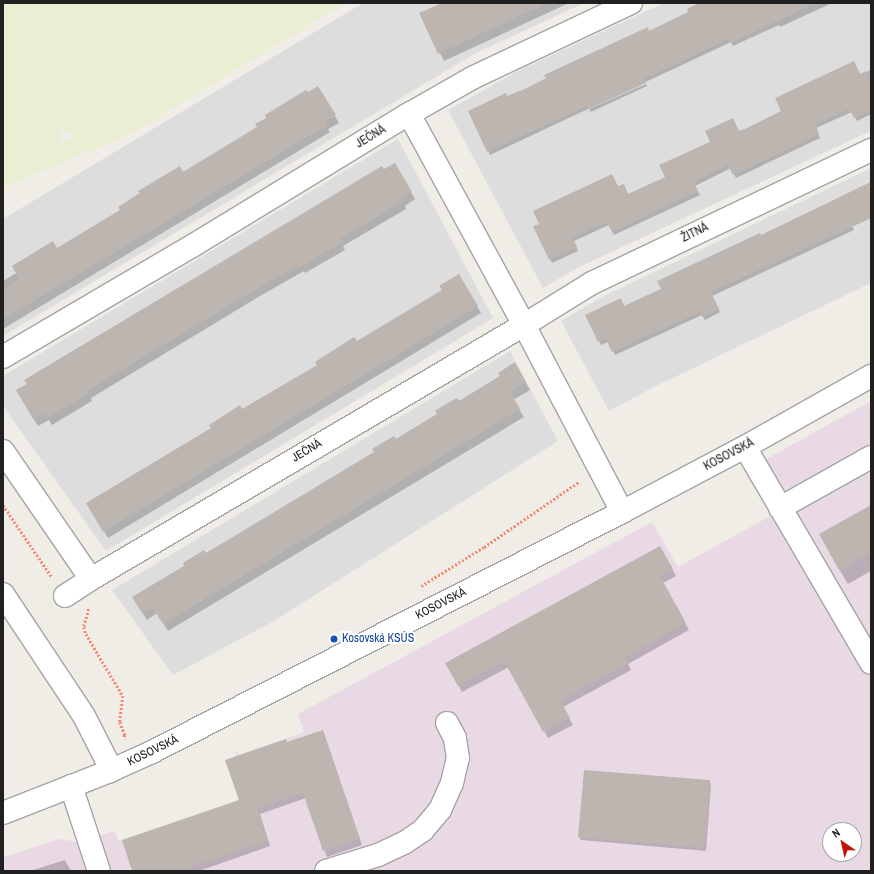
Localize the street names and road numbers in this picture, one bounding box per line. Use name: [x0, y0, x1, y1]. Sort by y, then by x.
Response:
street label: JEČNÁ: [353, 123, 389, 151]
street label: ŽITNÁ: [679, 220, 711, 246]
street label: KOSOVSKÁ: [701, 436, 757, 474]
street label: JEČNÁ: [289, 437, 325, 465]
street label: KOSOVSKÁ: [413, 585, 469, 623]
street label: KOSOVSKÁ: [125, 733, 181, 769]

